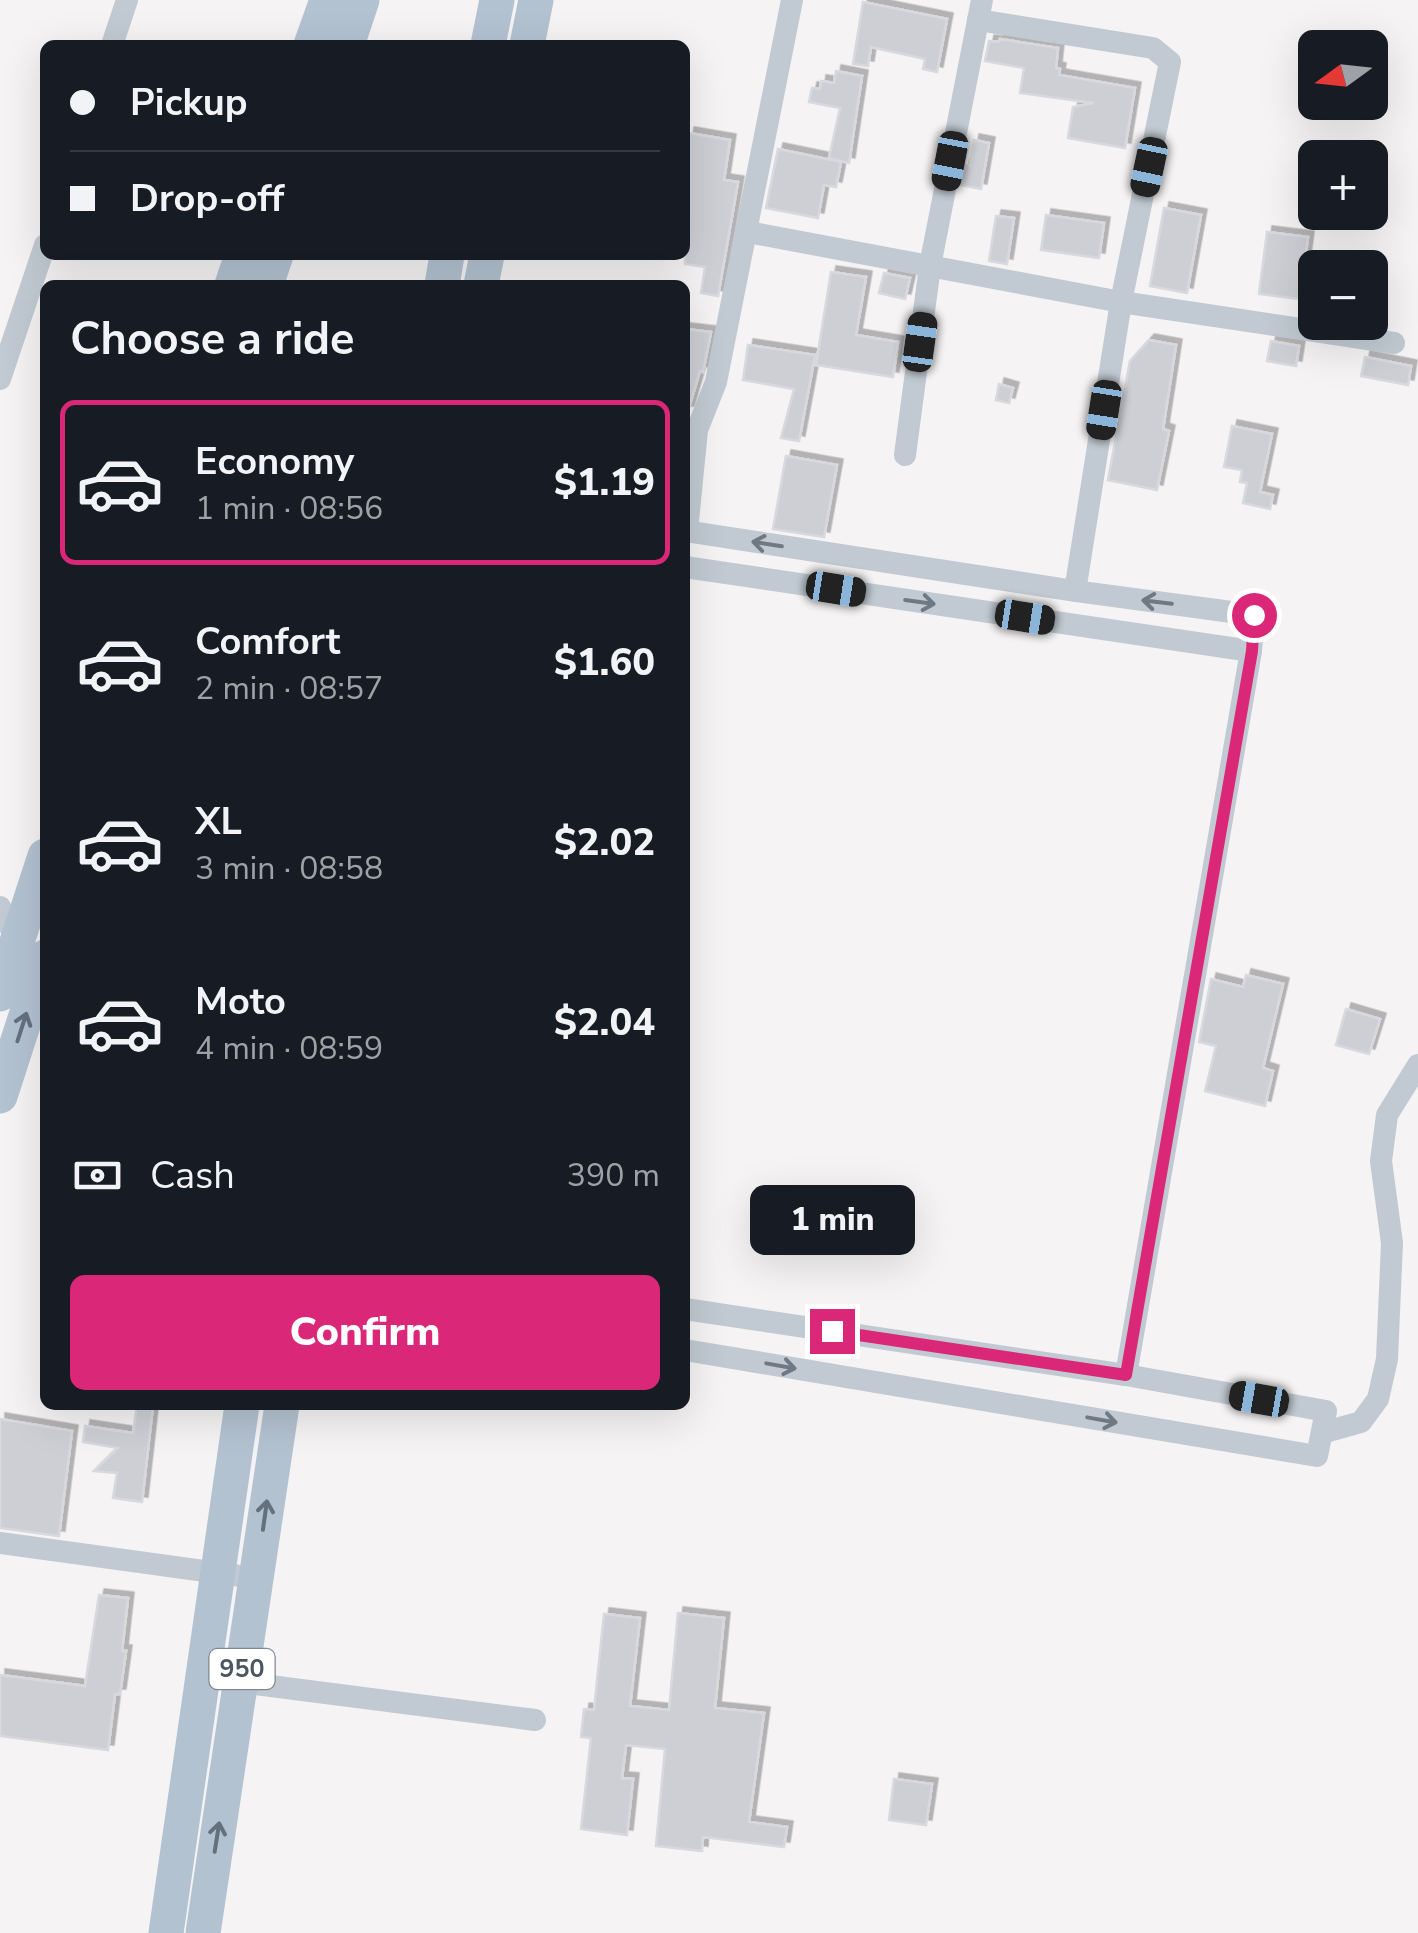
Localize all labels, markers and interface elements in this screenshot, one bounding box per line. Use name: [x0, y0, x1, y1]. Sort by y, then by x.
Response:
north arrow: [1298, 30, 1388, 120]
map controls: [1298, 30, 1388, 340]
text: Pickup: [130, 77, 248, 128]
car: [930, 129, 970, 193]
car: [1128, 135, 1170, 199]
button: +: [1298, 140, 1388, 230]
text: Drop-off: [130, 173, 284, 224]
button: −: [1298, 250, 1388, 340]
text: Choose a ride: [70, 309, 355, 370]
car: [901, 310, 939, 374]
car: [1084, 378, 1124, 442]
text: Economy: [195, 436, 354, 487]
icon: car: [75, 438, 165, 528]
text: $1.19: [554, 457, 655, 508]
text: 1 min · 08:56: [195, 487, 383, 530]
one-way arrow: [751, 534, 784, 553]
car: [804, 569, 868, 609]
one-way arrow: [903, 593, 936, 611]
one-way arrow: [1142, 593, 1174, 611]
route start: [1232, 593, 1277, 638]
car: [993, 597, 1057, 637]
text: Comfort: [195, 616, 340, 667]
icon: car: [75, 618, 165, 708]
text: $1.60: [554, 637, 655, 688]
text: 2 min · 08:57: [195, 667, 383, 710]
text: XL: [195, 796, 242, 847]
icon: car: [75, 798, 165, 888]
text: $2.02: [554, 817, 655, 868]
text: 3 min · 08:58: [195, 847, 383, 890]
text: Moto: [195, 976, 286, 1027]
icon: car: [75, 978, 165, 1068]
text: $2.04: [554, 997, 655, 1048]
one-way arrow: [15, 1011, 33, 1043]
text: 4 min · 08:59: [195, 1027, 383, 1070]
icon: cash: [70, 1148, 125, 1203]
text: Cash: [150, 1150, 235, 1201]
text: 390 m: [567, 1154, 660, 1197]
callout: 1 min: [750, 1186, 914, 1256]
text: 1 min: [790, 1198, 875, 1241]
button: Confirm: [70, 1275, 660, 1390]
route end: [810, 1309, 855, 1354]
one-way arrow: [764, 1357, 797, 1376]
car: [1227, 1379, 1291, 1419]
one-way arrow: [1085, 1411, 1117, 1430]
one-way arrow: [257, 1499, 275, 1532]
road number: 950: [210, 1649, 274, 1689]
one-way arrow: [209, 1821, 227, 1853]

